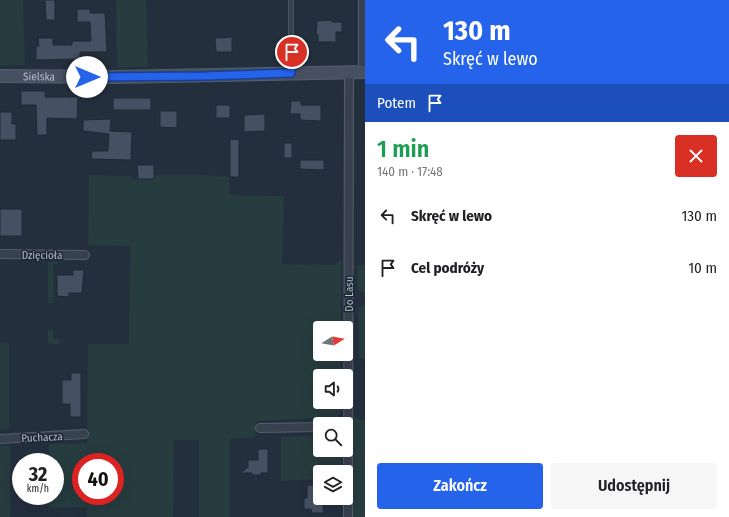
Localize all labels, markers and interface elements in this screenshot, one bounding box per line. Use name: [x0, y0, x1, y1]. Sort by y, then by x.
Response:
text: 130 m: [443, 14, 511, 47]
icon: left: [377, 16, 429, 68]
pin: [275, 35, 309, 69]
icon: arrive: [281, 41, 303, 63]
text: Skręć w lewo: [443, 48, 538, 70]
position arrow: [66, 56, 108, 98]
street label: Sielska: [23, 70, 55, 83]
icon: arrive: [424, 92, 446, 114]
text: Potem: [377, 94, 416, 112]
text: 1 min: [377, 135, 429, 163]
button: close: [675, 135, 717, 177]
text: 140 m · 17:48: [377, 164, 443, 179]
icon: left: [377, 205, 399, 227]
text: Skręć w lewo: [411, 207, 492, 225]
text: 130 m: [682, 207, 717, 225]
street label: Dzięcioła: [22, 249, 62, 262]
icon: arrive: [377, 257, 399, 279]
text: Cel podróży: [411, 259, 484, 277]
text: 10 m: [688, 259, 717, 277]
street label: Do Lasu: [343, 276, 356, 312]
north arrow: [313, 321, 353, 361]
map controls: [313, 321, 353, 505]
button: sound: [313, 369, 353, 409]
button: search: [313, 417, 353, 457]
street label: Puchacza: [21, 430, 63, 445]
speed limit sign: 40: [72, 453, 124, 505]
text: 32: [29, 462, 47, 486]
button: Zakończ: [377, 463, 543, 509]
button: Udostępnij: [551, 463, 717, 509]
button: layers: [313, 465, 353, 505]
text: km/h: [27, 483, 49, 495]

